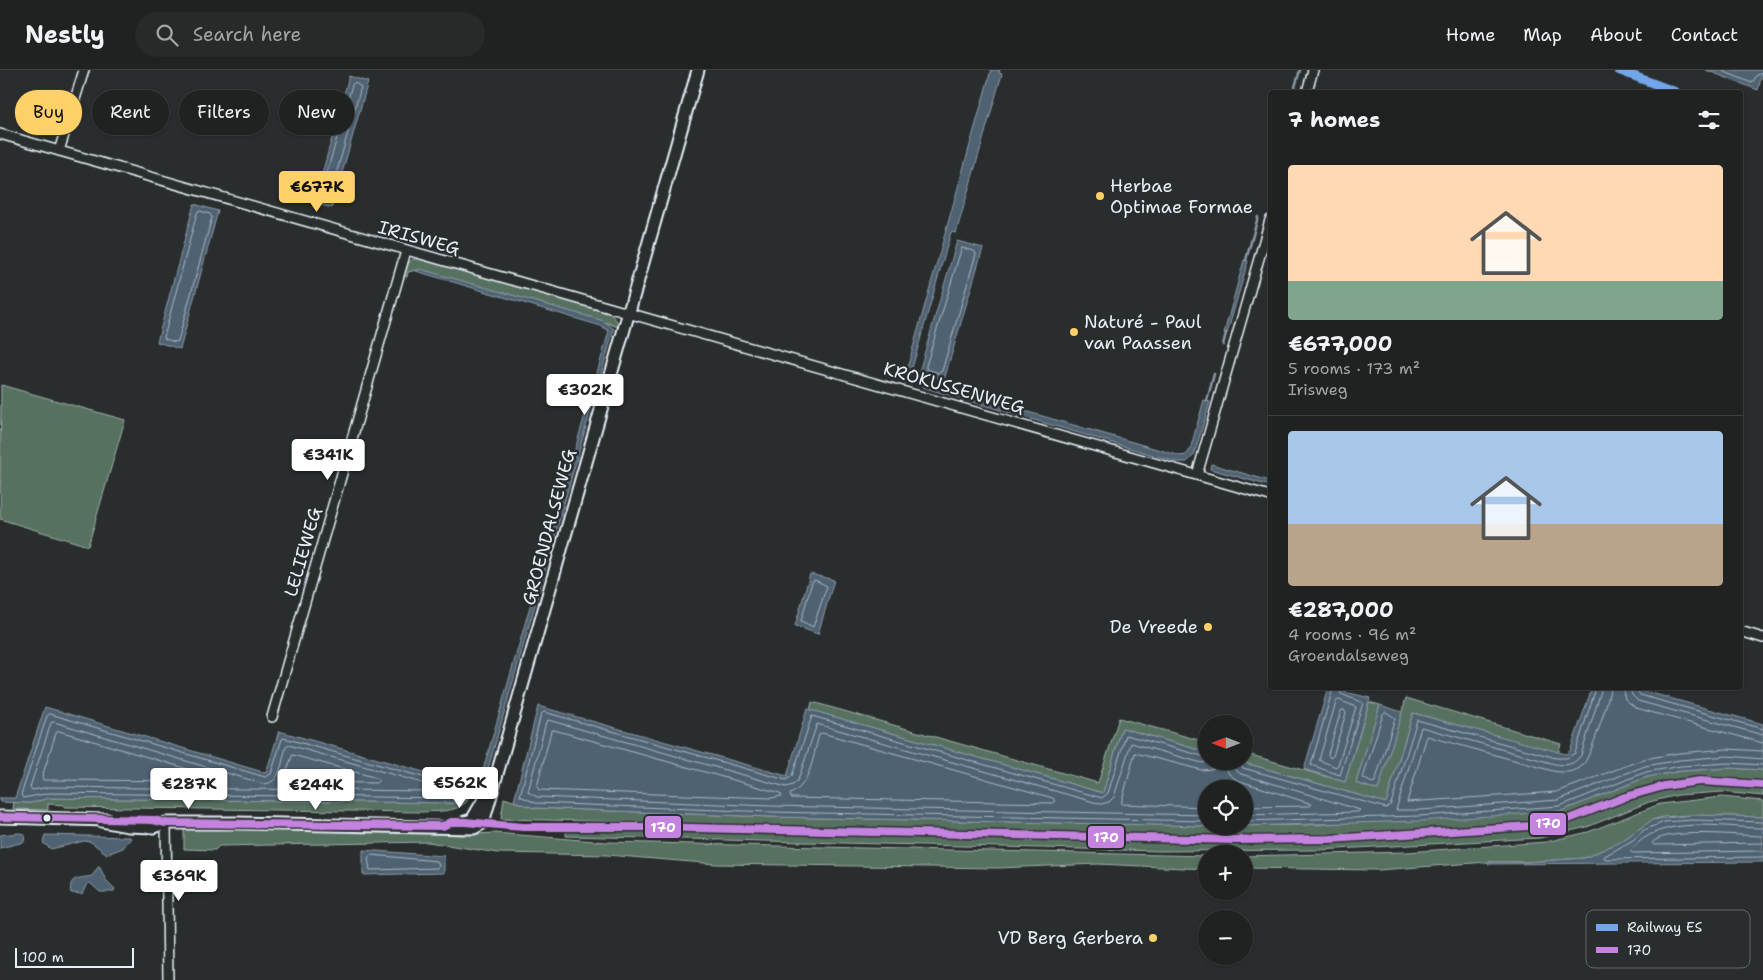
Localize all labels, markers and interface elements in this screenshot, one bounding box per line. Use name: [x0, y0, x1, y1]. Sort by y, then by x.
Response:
search box: [135, 12, 485, 57]
text: Nestly: [25, 19, 105, 51]
icon: search: [153, 21, 181, 49]
text: Search here: [193, 22, 301, 47]
text: Home: [1446, 23, 1495, 47]
text: Map: [1523, 23, 1562, 47]
text: About: [1590, 23, 1643, 47]
text: Contact: [1671, 23, 1738, 47]
chip: Buy: [15, 90, 82, 135]
chip: Rent: [92, 90, 169, 135]
chip: Filters: [179, 90, 269, 135]
chip: New: [279, 90, 354, 135]
text: 7 homes: [1288, 106, 1380, 134]
icon: filters: [1695, 106, 1723, 134]
pin: €677K: [282, 170, 352, 213]
place label: Herbae Optimae Formae: [1110, 174, 1253, 219]
text: €677K: [290, 176, 344, 197]
marker: Herbae Optimae Formae: [1094, 190, 1106, 202]
icon: home: [1461, 198, 1551, 288]
street label: IRISWEG: [375, 215, 463, 261]
place label: Naturé - Paul van Paassen: [1084, 310, 1202, 355]
marker: Naturé - Paul van Paassen: [1068, 326, 1080, 338]
text: €677,000: [1288, 330, 1392, 358]
street label: KROKUSSENWEG: [880, 356, 1028, 420]
text: 5 rooms · 173 m²: [1288, 358, 1420, 379]
pin: €302K: [550, 374, 620, 416]
text: €302K: [557, 379, 613, 400]
text: Irisweg: [1288, 379, 1347, 400]
pin: €341K: [293, 438, 363, 481]
text: €341K: [303, 444, 353, 465]
street label: GROENDALSEWEG: [517, 446, 582, 608]
icon: home: [1461, 463, 1551, 553]
street label: LELIEWEG: [279, 504, 327, 600]
text: €287,000: [1288, 596, 1394, 624]
place label: De Vreede: [1110, 615, 1198, 639]
marker: De Vreede: [1202, 621, 1214, 633]
text: 4 rooms · 96 m²: [1288, 624, 1416, 645]
text: Groendalseweg: [1288, 645, 1409, 666]
north arrow: [1198, 715, 1252, 770]
map controls: [1198, 715, 1253, 965]
pin: €562K: [425, 766, 495, 809]
pin: €287K: [154, 768, 224, 810]
pin: €244K: [281, 768, 351, 811]
text: €562K: [433, 772, 487, 793]
text: €287K: [161, 773, 217, 794]
text: €244K: [288, 774, 344, 795]
button: locate: [1198, 780, 1253, 835]
line badge: 170: [1529, 812, 1567, 836]
unlabelled marker: [42, 813, 52, 823]
text: 170: [1535, 814, 1561, 832]
line badge: 170: [644, 815, 682, 839]
text: 170: [650, 818, 676, 836]
line badge: 170: [1087, 825, 1125, 849]
text: 170: [1093, 828, 1119, 846]
button: +: [1198, 845, 1253, 900]
pin: €369K: [144, 860, 214, 902]
text: €369K: [151, 865, 207, 886]
button: −: [1198, 910, 1253, 965]
legend: [1586, 910, 1750, 968]
text: Railway ES: [1627, 918, 1703, 936]
place label: VD Berg Gerbera: [997, 926, 1143, 950]
marker: VD Berg Gerbera: [1147, 932, 1159, 944]
text: 170: [1627, 941, 1651, 959]
scale bar: [15, 945, 134, 968]
text: 100 m: [22, 948, 64, 966]

